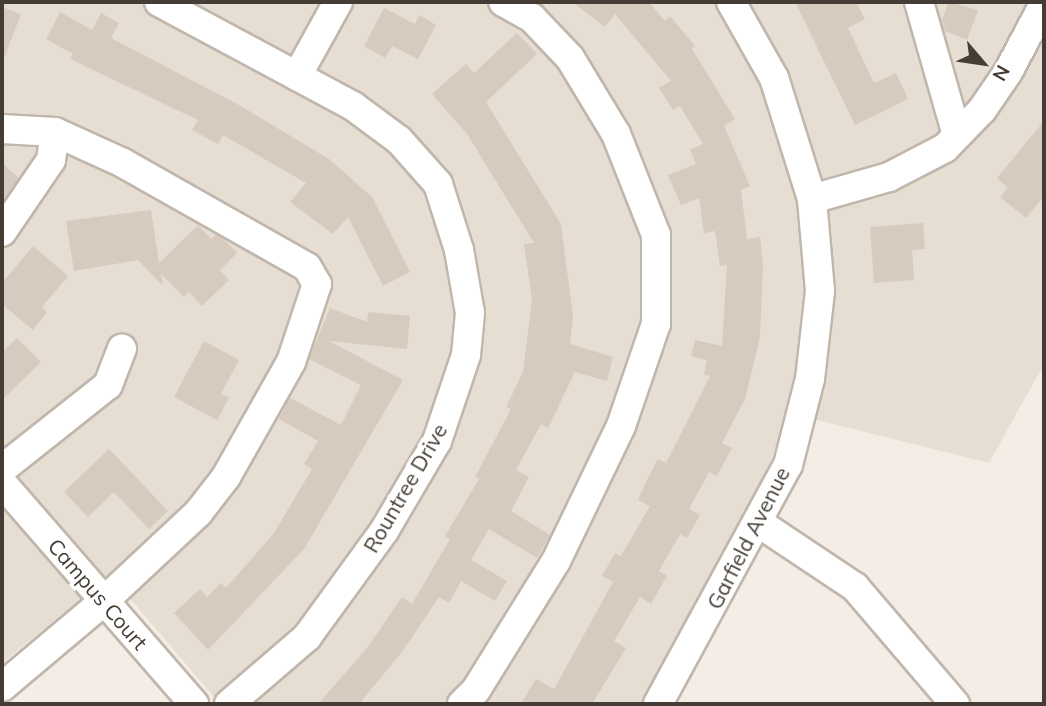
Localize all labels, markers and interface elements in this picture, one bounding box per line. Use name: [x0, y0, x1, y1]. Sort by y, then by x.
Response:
north arrow: [948, 28, 1018, 98]
text: N: [987, 61, 1015, 85]
street label: Rountree Drive: [358, 419, 452, 557]
street label: Garfield Avenue: [701, 463, 795, 613]
street label: Campus Court: [43, 533, 153, 655]

